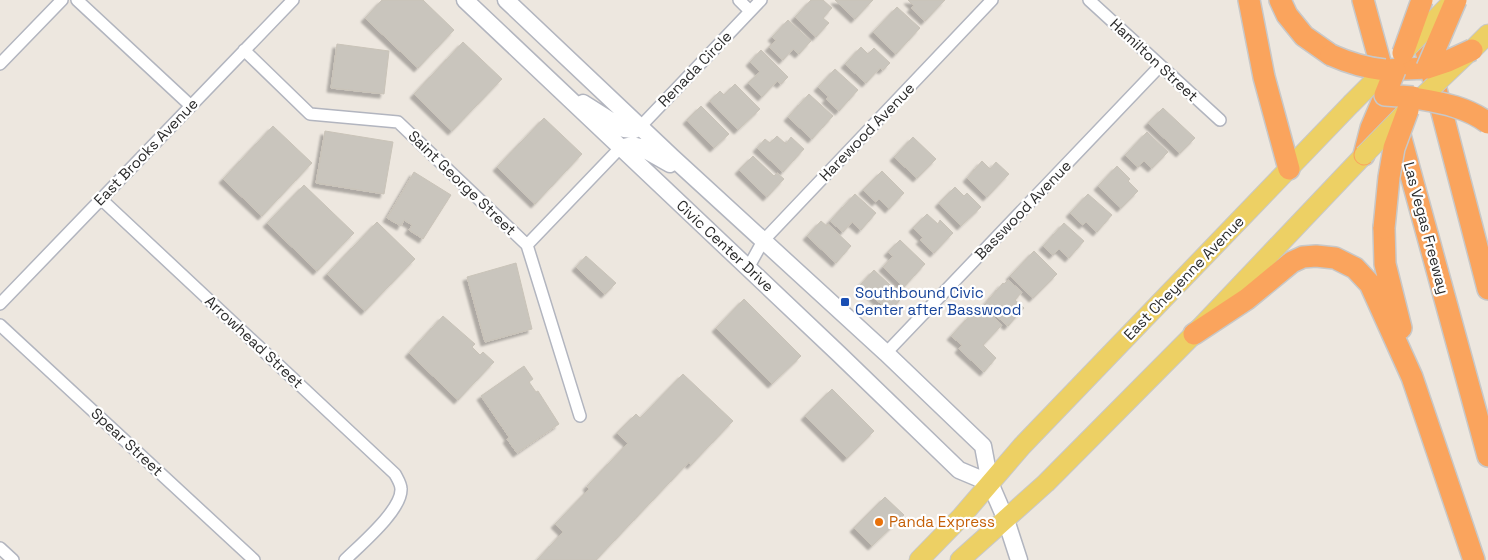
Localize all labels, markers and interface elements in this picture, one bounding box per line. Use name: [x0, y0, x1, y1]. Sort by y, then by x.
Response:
street label: Hamilton Street: [1106, 14, 1202, 105]
street label: Renada Circle: [654, 27, 736, 111]
street label: Harewood Avenue: [815, 78, 918, 185]
street label: East Brooks Avenue: [90, 94, 202, 209]
street label: Saint George Street: [404, 126, 520, 239]
street label: Basswood Avenue: [970, 156, 1075, 263]
street label: Las Vegas Freeway: [1400, 159, 1453, 296]
street label: Civic Center Drive: [673, 196, 778, 296]
street label: East Cheyenne Avenue: [1119, 212, 1248, 344]
place label: Southbound Civic Center after Basswood: [855, 283, 1021, 319]
street label: Arrowhead Street: [201, 291, 308, 392]
marker: Southbound Civic Center after Basswood: [839, 296, 851, 308]
street label: Spear Street: [87, 403, 167, 480]
place label: Panda Express: [889, 512, 995, 531]
marker: Panda Express: [873, 516, 885, 528]

